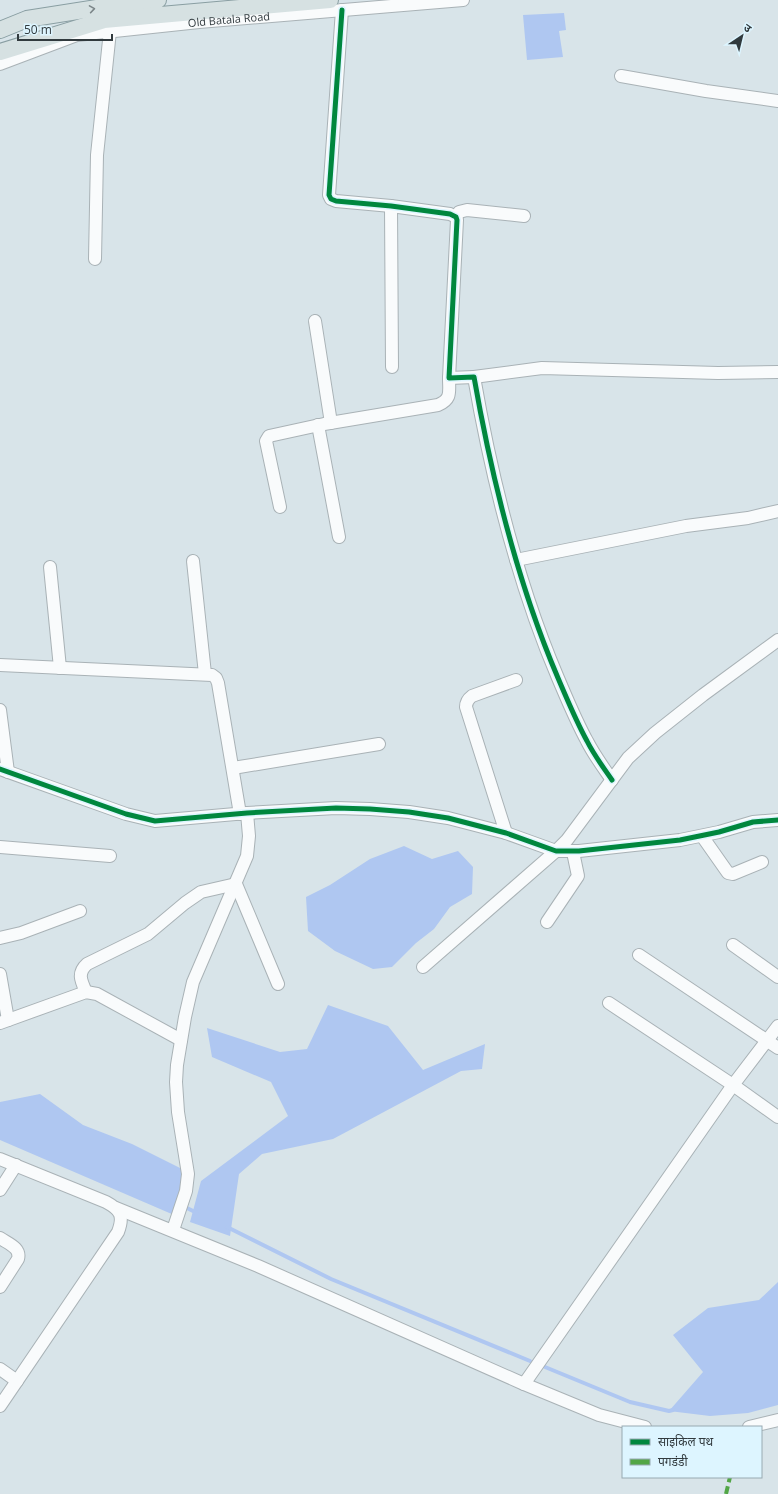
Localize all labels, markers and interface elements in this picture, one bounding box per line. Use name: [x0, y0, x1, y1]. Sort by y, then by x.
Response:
one-way arrow: [89, 5, 95, 14]
street label: Old Batala Road: [187, 8, 270, 30]
scale bar: [18, 16, 112, 42]
north arrow: [722, 16, 762, 56]
text: उ: [741, 19, 755, 36]
text: 50 m: [24, 21, 52, 38]
legend: [622, 1426, 762, 1478]
text: साइकिल पथ: [658, 1433, 714, 1450]
text: पगडंडी: [658, 1453, 688, 1470]

